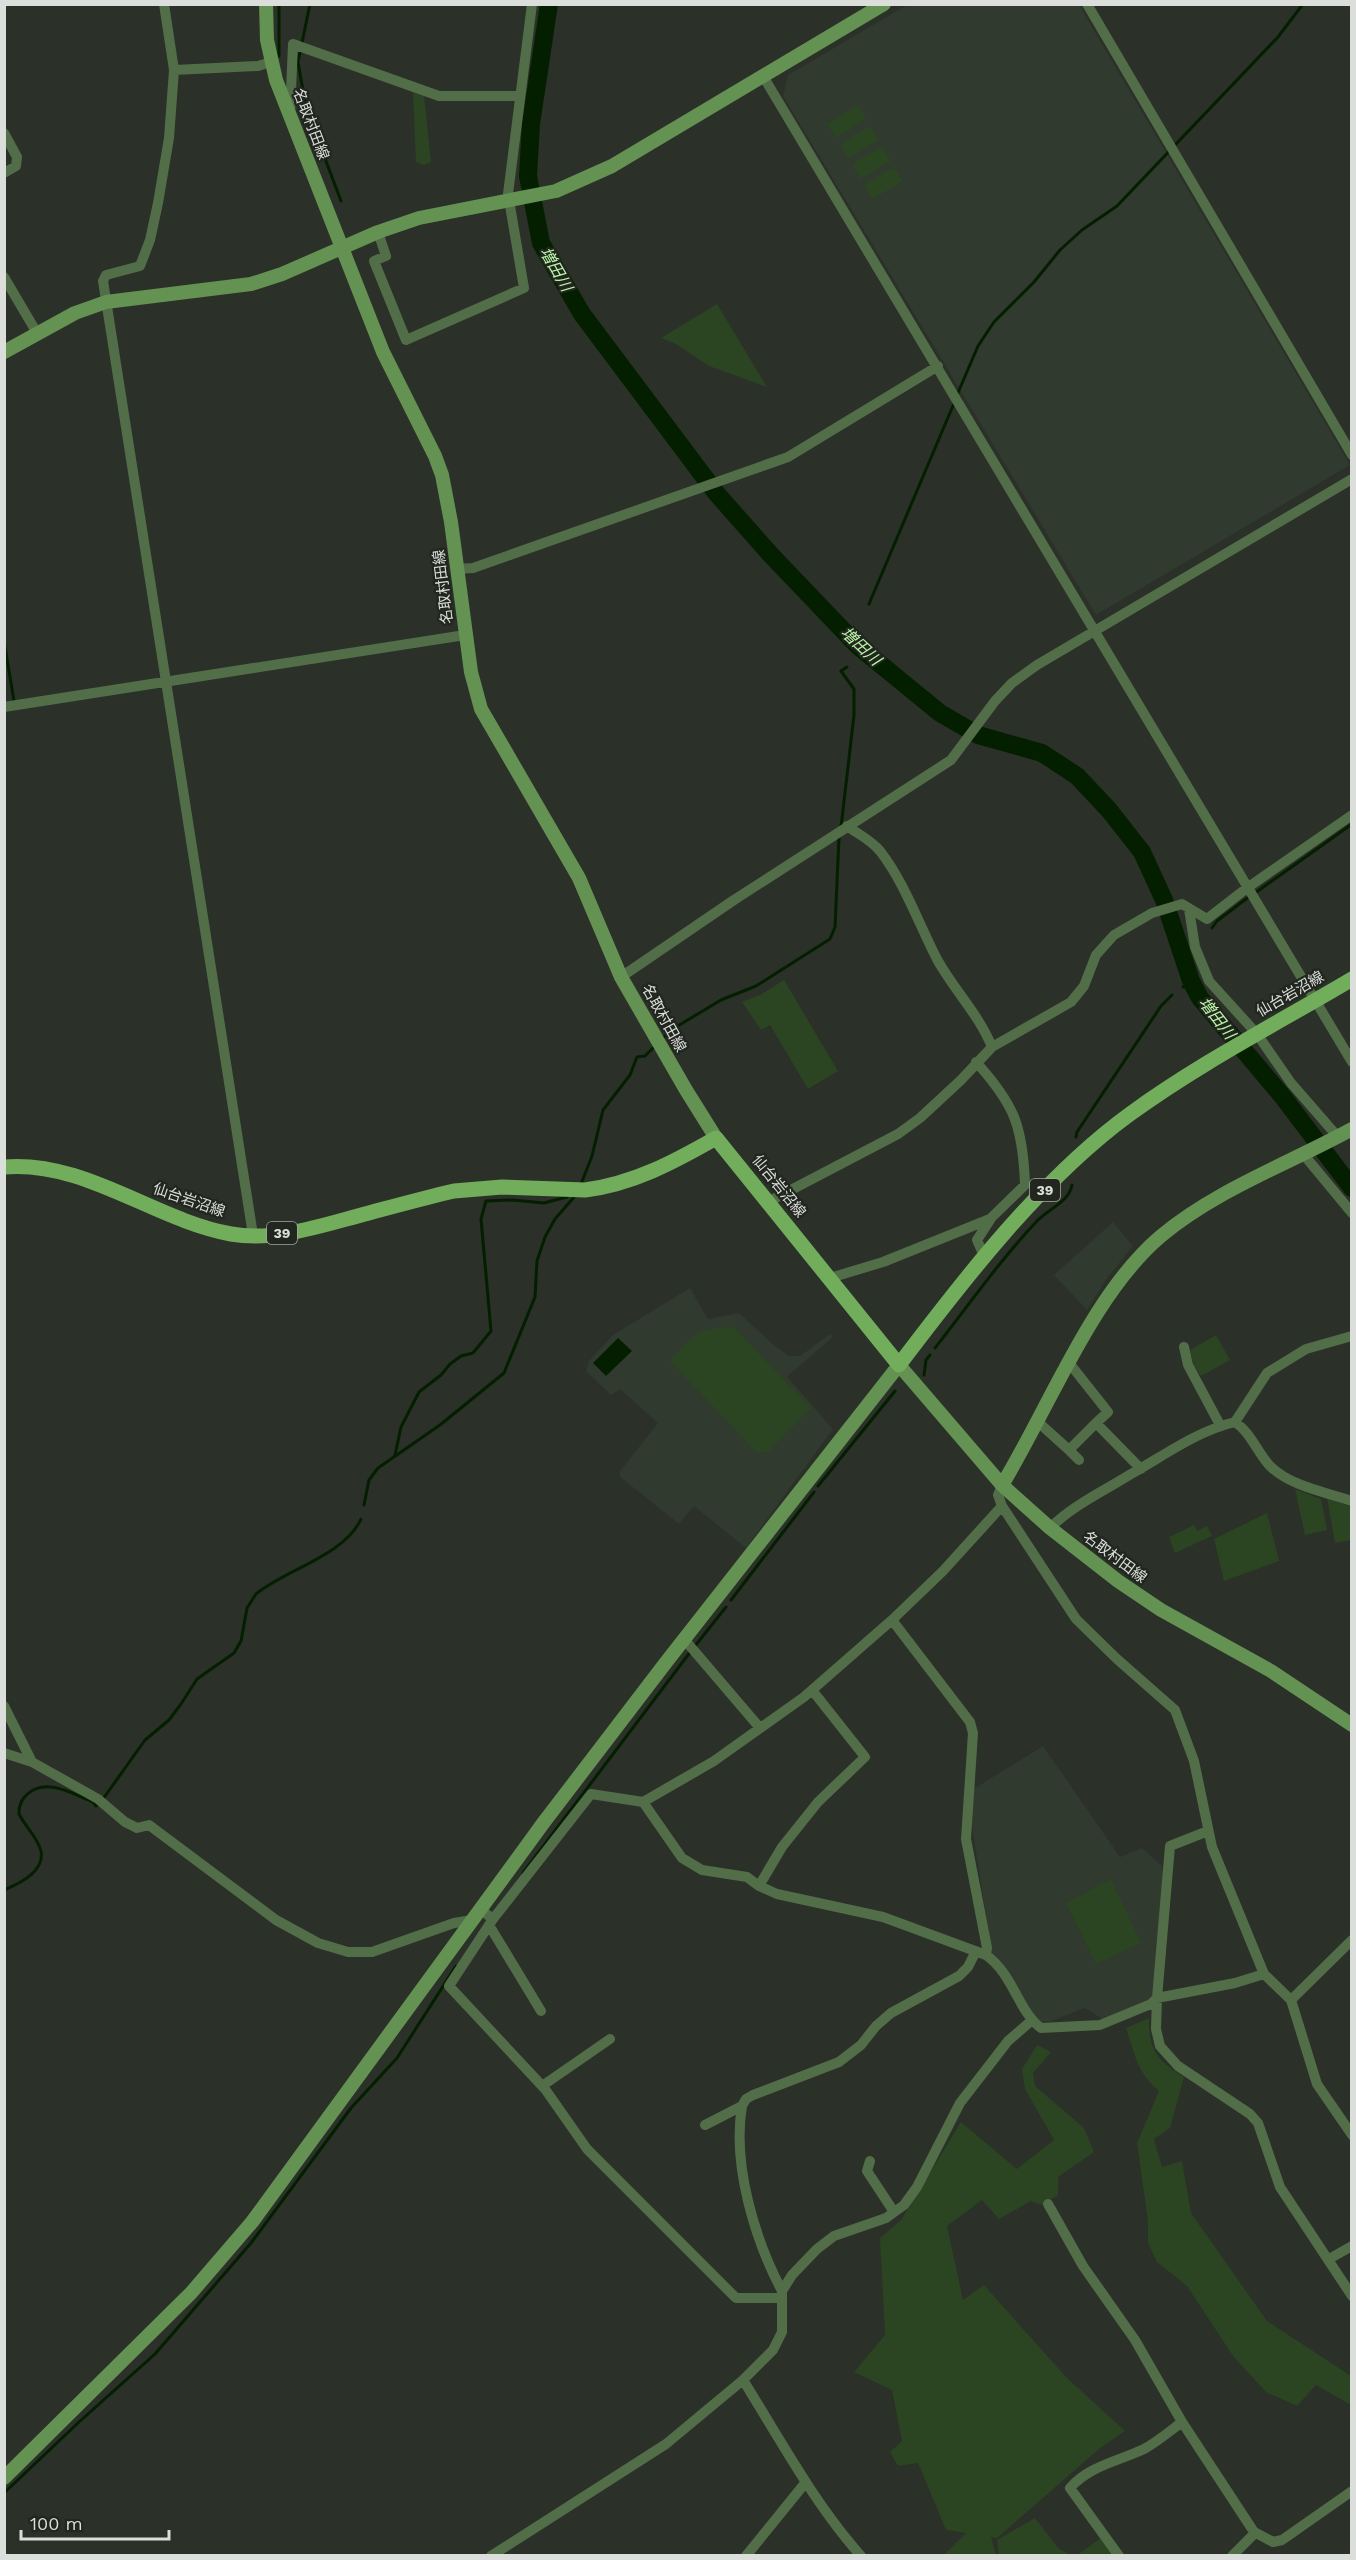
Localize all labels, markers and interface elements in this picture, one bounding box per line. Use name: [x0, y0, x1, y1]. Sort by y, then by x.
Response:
street label: 名取村田線: [289, 86, 333, 162]
water label: 増田川: [536, 243, 577, 296]
street label: 名取村田線: [429, 549, 457, 625]
water label: 増田川: [837, 623, 886, 671]
street label: 仙台岩沼線: [1253, 967, 1327, 1021]
street label: 名取村田線: [638, 981, 690, 1055]
water label: 増田川: [1195, 993, 1240, 1044]
street label: 仙台岩沼線: [748, 1151, 810, 1221]
street label: 仙台岩沼線: [151, 1179, 227, 1221]
road number: 39: [1030, 1179, 1060, 1201]
road number: 39: [267, 1222, 297, 1244]
street label: 名取村田線: [1080, 1527, 1150, 1587]
scale bar: [21, 2503, 170, 2541]
text: 100 m: [30, 2513, 83, 2534]

